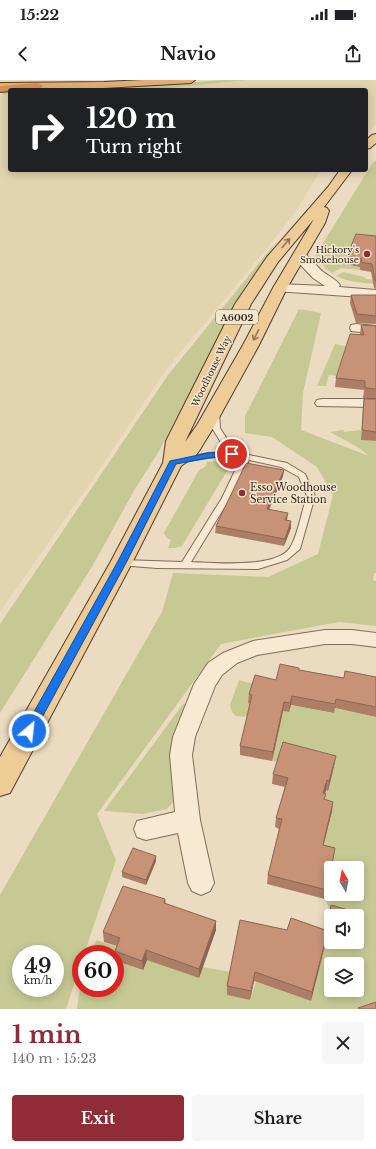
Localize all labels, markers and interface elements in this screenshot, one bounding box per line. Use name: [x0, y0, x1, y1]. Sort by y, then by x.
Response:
text: 15:22: [20, 5, 59, 24]
icon: back: [12, 43, 34, 65]
text: Navio: [160, 43, 216, 65]
icon: share: [342, 43, 364, 65]
text: 120 m: [86, 101, 176, 136]
icon: right: [20, 104, 72, 156]
text: Turn right: [86, 136, 182, 158]
one-way arrow: [281, 238, 291, 248]
place label: Hickory's Smokehouse: [300, 244, 359, 265]
marker: Hickory's Smokehouse: [362, 249, 372, 259]
road number: A6002: [216, 310, 258, 324]
one-way arrow: [252, 329, 259, 341]
street label: Woodhouse Way: [189, 333, 233, 409]
pin: [215, 437, 249, 471]
icon: arrive: [221, 443, 243, 465]
place label: Esso Woodhouse Service Station: [250, 481, 337, 506]
marker: Esso Woodhouse Service Station: [237, 488, 247, 498]
position arrow: [8, 710, 50, 752]
north arrow: [324, 861, 364, 901]
map controls: [324, 861, 364, 997]
button: sound: [324, 909, 364, 949]
speed limit sign: 60: [72, 945, 124, 997]
text: 49: [25, 954, 51, 978]
button: layers: [324, 957, 364, 997]
text: km/h: [24, 974, 52, 987]
text: 1 min: [12, 1020, 82, 1049]
button: close: [322, 1022, 364, 1064]
text: 140 m · 15:23: [12, 1050, 96, 1067]
button: Exit: [12, 1095, 184, 1141]
button: Share: [192, 1095, 364, 1141]

